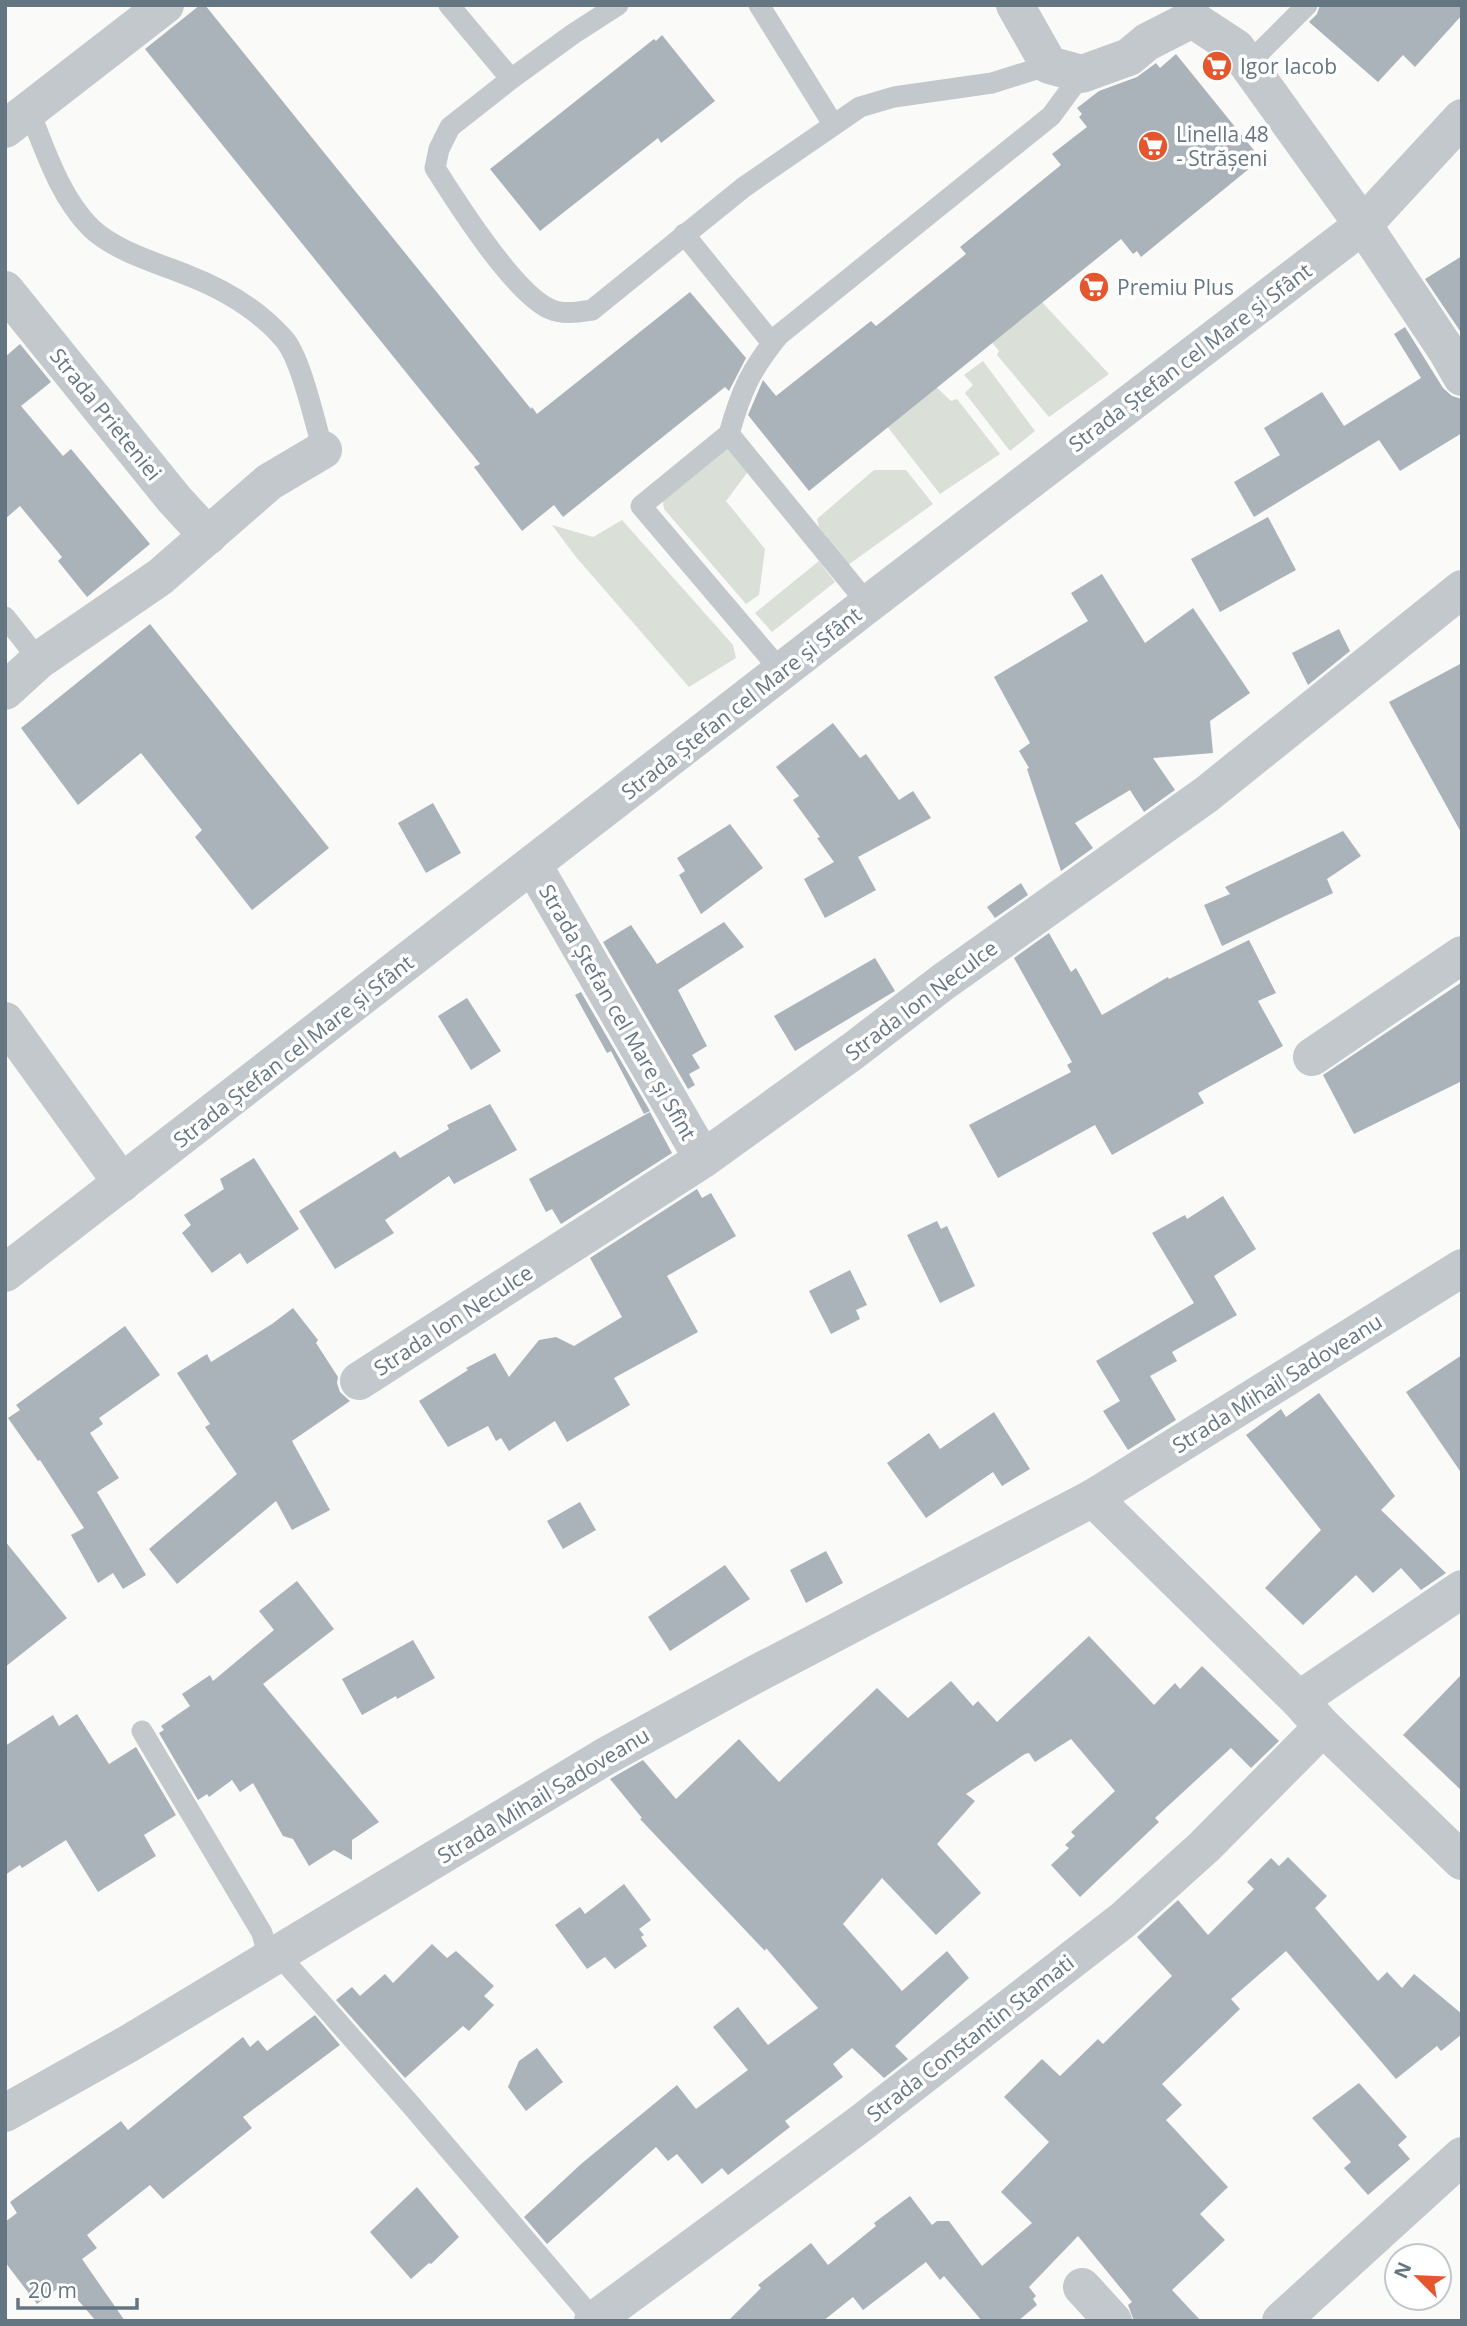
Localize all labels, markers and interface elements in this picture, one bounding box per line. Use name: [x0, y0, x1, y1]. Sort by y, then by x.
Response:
supermarket icon: Igor Iacob: [1200, 49, 1234, 83]
place label: Igor Iacob: [1240, 52, 1337, 80]
place label: Linella 48 - Strășeni: [1176, 120, 1269, 172]
supermarket icon: Linella 48 - Strășeni: [1136, 129, 1170, 163]
street label: Strada Ștefan cel Mare și Sfânt: [1063, 256, 1317, 458]
supermarket icon: Premiu Plus: [1077, 270, 1111, 304]
place label: Premiu Plus: [1117, 273, 1234, 301]
street label: Strada Prieteniei: [44, 342, 168, 486]
street label: Strada Ștefan cel Mare și Sfânt: [615, 600, 867, 806]
street label: Strada Ștefan cel Mare și Sfînt: [533, 879, 703, 1145]
street label: Strada Ion Neculce: [839, 934, 1003, 1066]
street label: Strada Ștefan cel Mare și Sfânt: [167, 948, 419, 1154]
street label: Strada Ion Neculce: [368, 1258, 538, 1382]
street label: Strada Mihail Sadoveanu: [1167, 1307, 1387, 1459]
street label: Strada Mihail Sadoveanu: [432, 1721, 654, 1869]
street label: Strada Constantin Stamati: [861, 1948, 1079, 2128]
north arrow: [1383, 2242, 1453, 2312]
text: N: [1387, 2258, 1417, 2282]
scale bar: [18, 2266, 136, 2310]
text: 20 m: [28, 2276, 77, 2304]

